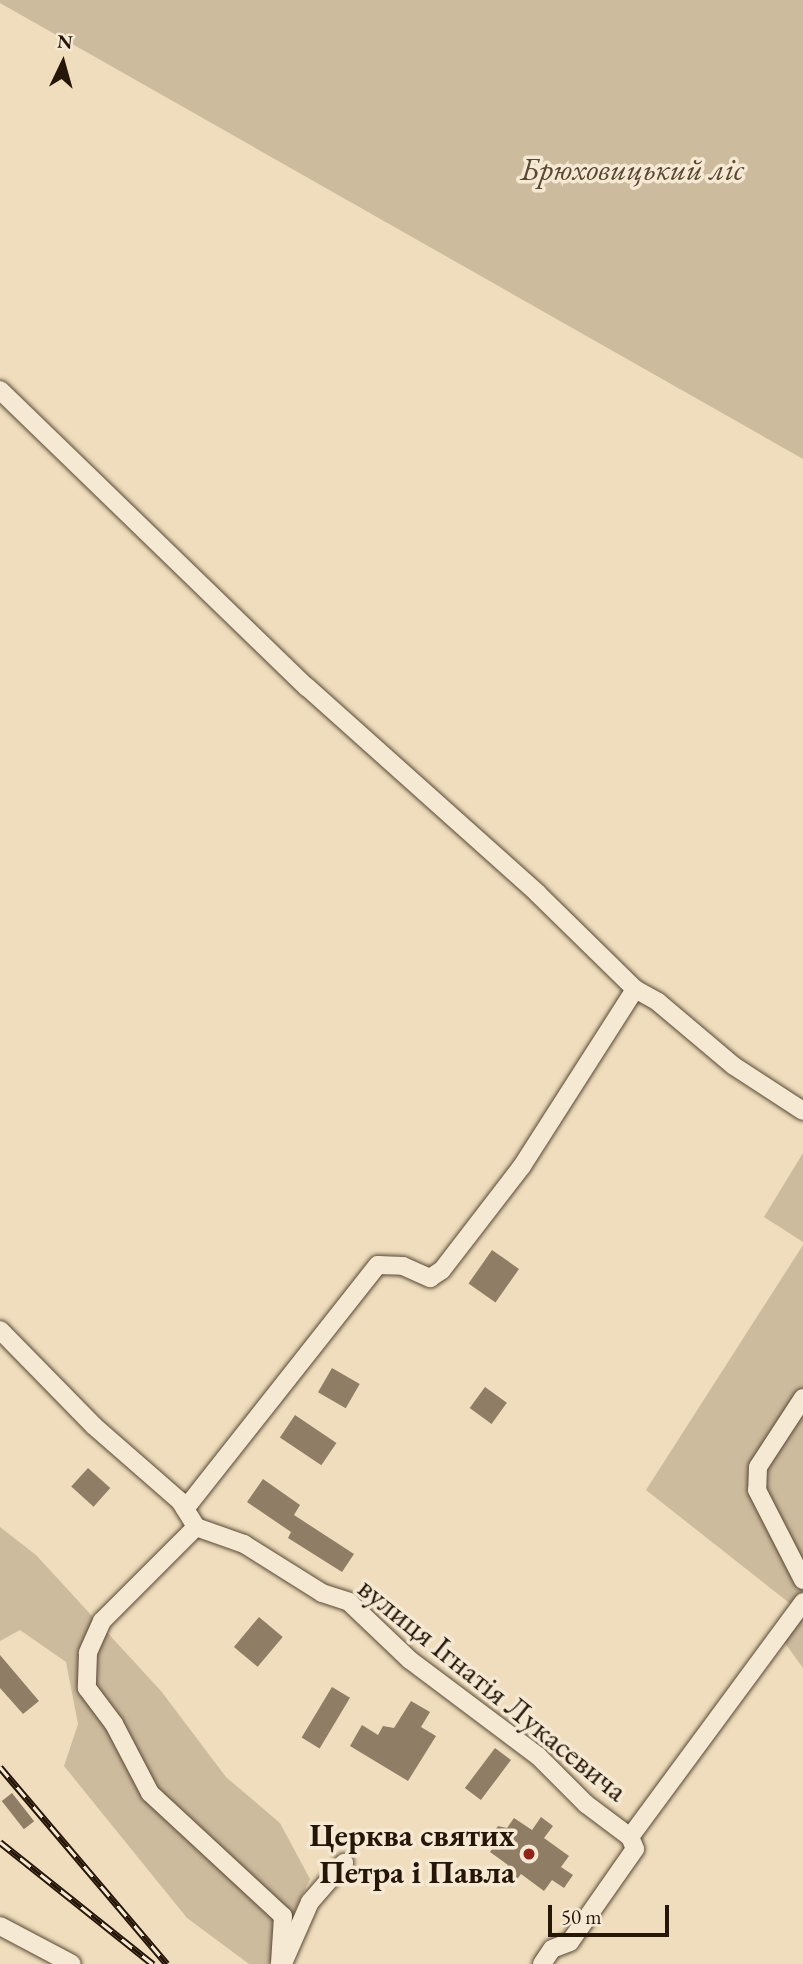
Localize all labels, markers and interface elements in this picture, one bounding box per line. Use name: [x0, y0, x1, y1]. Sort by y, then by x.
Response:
north arrow: [28, 28, 98, 98]
text: N: [56, 28, 74, 55]
park label: Брюховицький ліс: [520, 150, 744, 188]
street label: вулиця Ігнатія Лукасевича: [350, 1568, 636, 1810]
place label: Церква святих Петра і Павла: [310, 1817, 515, 1892]
marker: Церква святих Петра і Павла: [521, 1846, 537, 1862]
scale bar: [551, 1890, 672, 1934]
text: 50 m: [561, 1903, 602, 1930]

